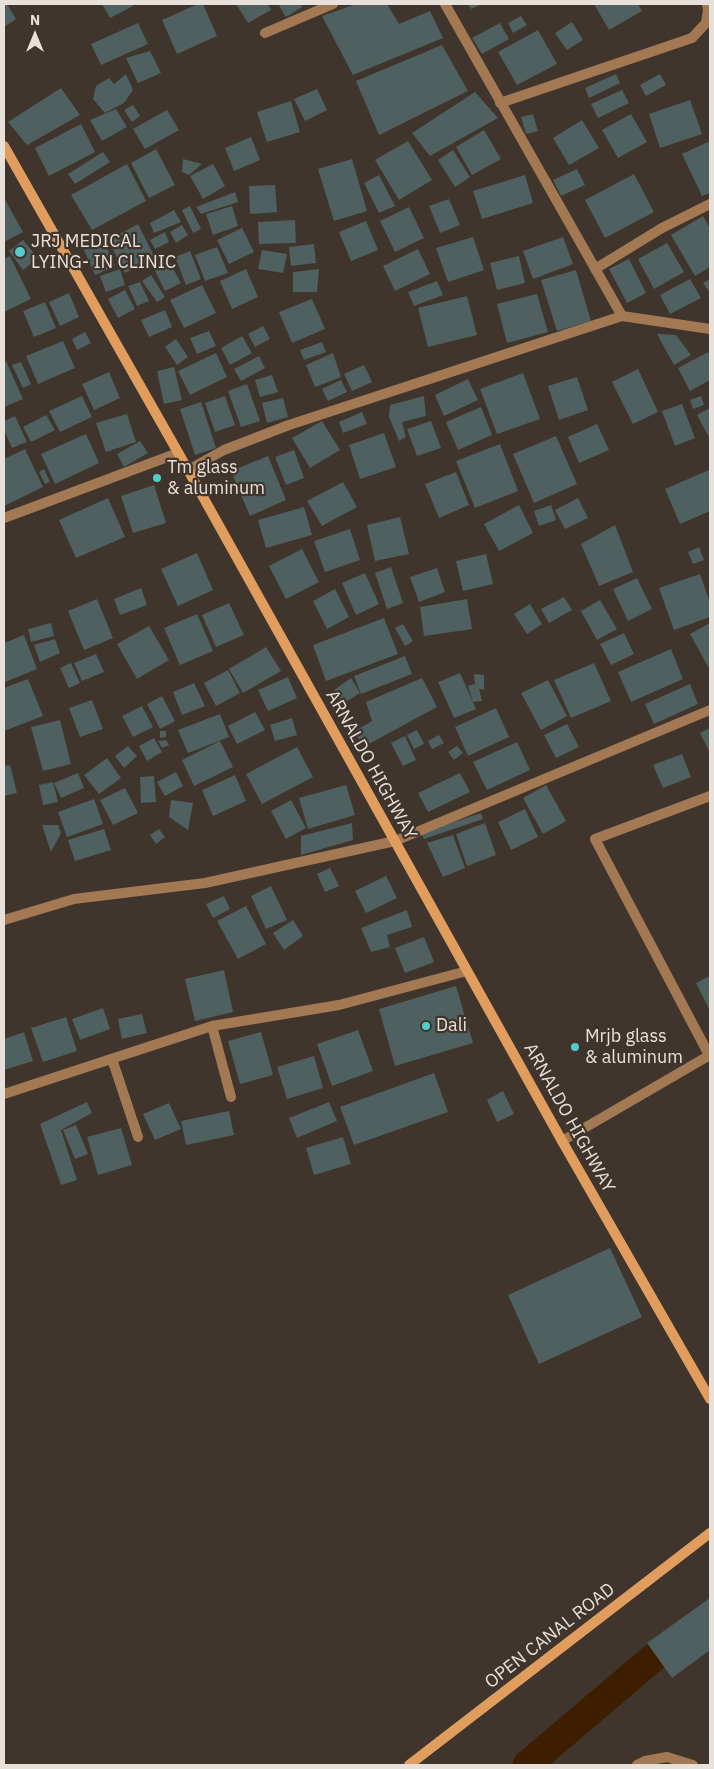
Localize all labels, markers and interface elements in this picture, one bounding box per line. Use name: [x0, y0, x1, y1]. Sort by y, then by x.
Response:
north arrow: [10, 10, 60, 60]
text: N: [30, 11, 40, 29]
place label: JRJ MEDICAL LYING- IN CLINIC: [31, 231, 176, 274]
marker: JRJ MEDICAL LYING- IN CLINIC: [13, 245, 27, 259]
place label: Tm glass & aluminum: [167, 457, 265, 499]
marker: Tm glass & aluminum: [151, 472, 163, 484]
street label: ARNALDO HIGHWAY: [321, 686, 421, 844]
place label: Dali: [436, 1015, 467, 1037]
marker: Dali: [420, 1020, 432, 1032]
place label: Mrjb glass & aluminum: [585, 1026, 683, 1068]
street label: ARNALDO HIGHWAY: [519, 1039, 619, 1197]
marker: Mrjb glass & aluminum: [569, 1041, 581, 1053]
street label: OPEN CANAL ROAD: [481, 1579, 619, 1693]

